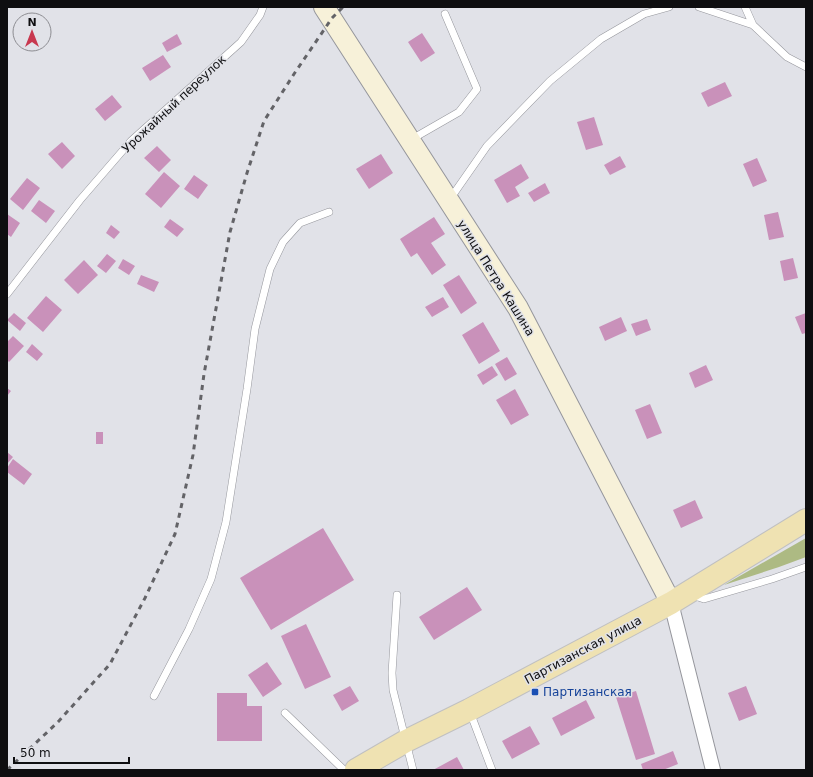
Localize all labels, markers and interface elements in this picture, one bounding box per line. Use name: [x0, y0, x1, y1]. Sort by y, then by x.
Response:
north arrow: [12, 12, 52, 52]
text: N: [27, 16, 37, 29]
street label: Урожайный переулок: [119, 52, 229, 156]
street label: улица Петра Кашина: [455, 217, 537, 339]
street label: Партизанская улица: [522, 613, 644, 687]
place label: Партизанская: [543, 685, 632, 699]
marker: Партизанская: [530, 687, 540, 697]
scale bar: [14, 739, 129, 765]
text: 50 m: [20, 746, 51, 760]

